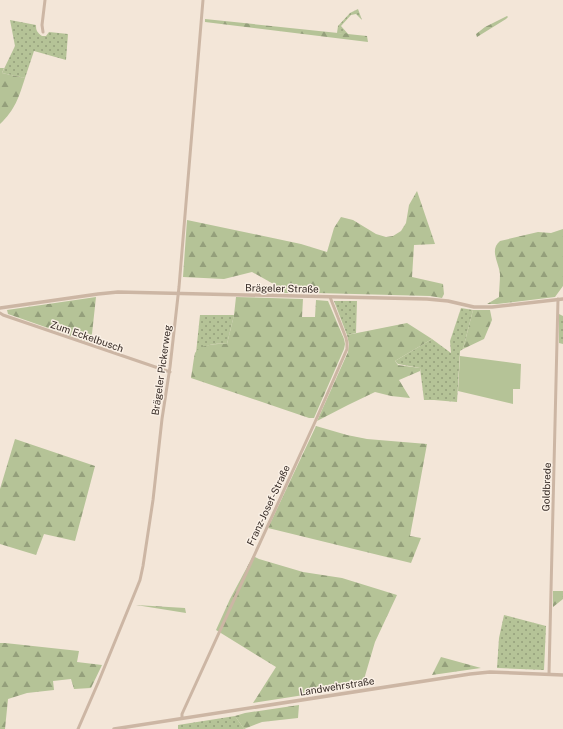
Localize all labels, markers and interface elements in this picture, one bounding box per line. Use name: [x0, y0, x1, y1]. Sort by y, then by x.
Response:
street label: Brägeler Straße: [245, 281, 319, 295]
street label: Zum Eckelbusch: [49, 318, 125, 354]
street label: Brägeler Pickerweg: [149, 324, 173, 416]
street label: Franz-Josef-Straße: [244, 462, 292, 547]
street label: Goldbrede: [539, 462, 553, 512]
street label: Landwehrstraße: [299, 674, 376, 698]

